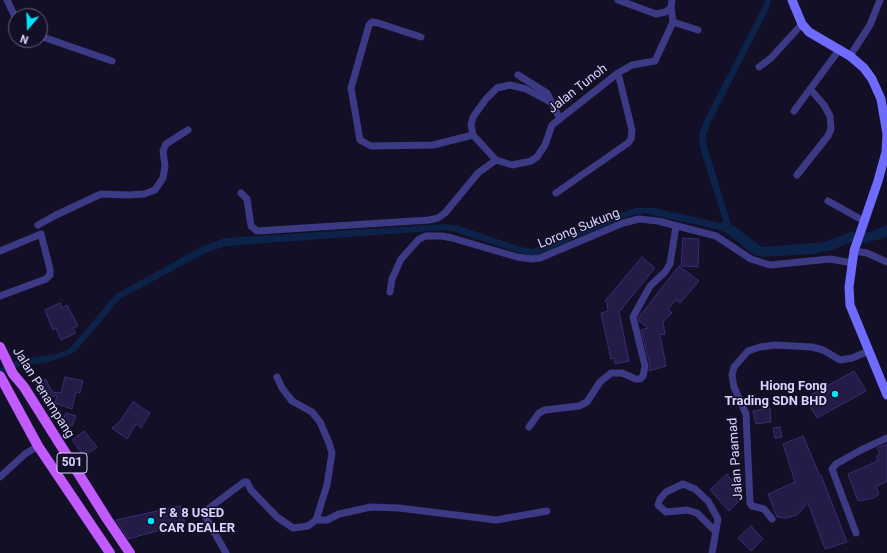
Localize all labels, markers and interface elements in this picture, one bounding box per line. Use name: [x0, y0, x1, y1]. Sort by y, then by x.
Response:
north arrow: [8, 8, 48, 48]
text: N: [18, 31, 30, 46]
street label: Jalan Tunoh: [545, 61, 611, 117]
street label: Lorong Sukung: [536, 205, 622, 253]
street label: Jalan Penampang: [9, 345, 77, 441]
place label: Hiong Fong Trading SDN BHD: [724, 379, 827, 410]
marker: Hiong Fong Trading SDN BHD: [830, 389, 840, 399]
street label: Jalan Paamad: [725, 417, 747, 501]
road number: 501: [57, 453, 87, 473]
place label: F & 8 USED CAR DEALER: [159, 506, 235, 537]
marker: F & 8 USED CAR DEALER: [146, 516, 156, 526]

